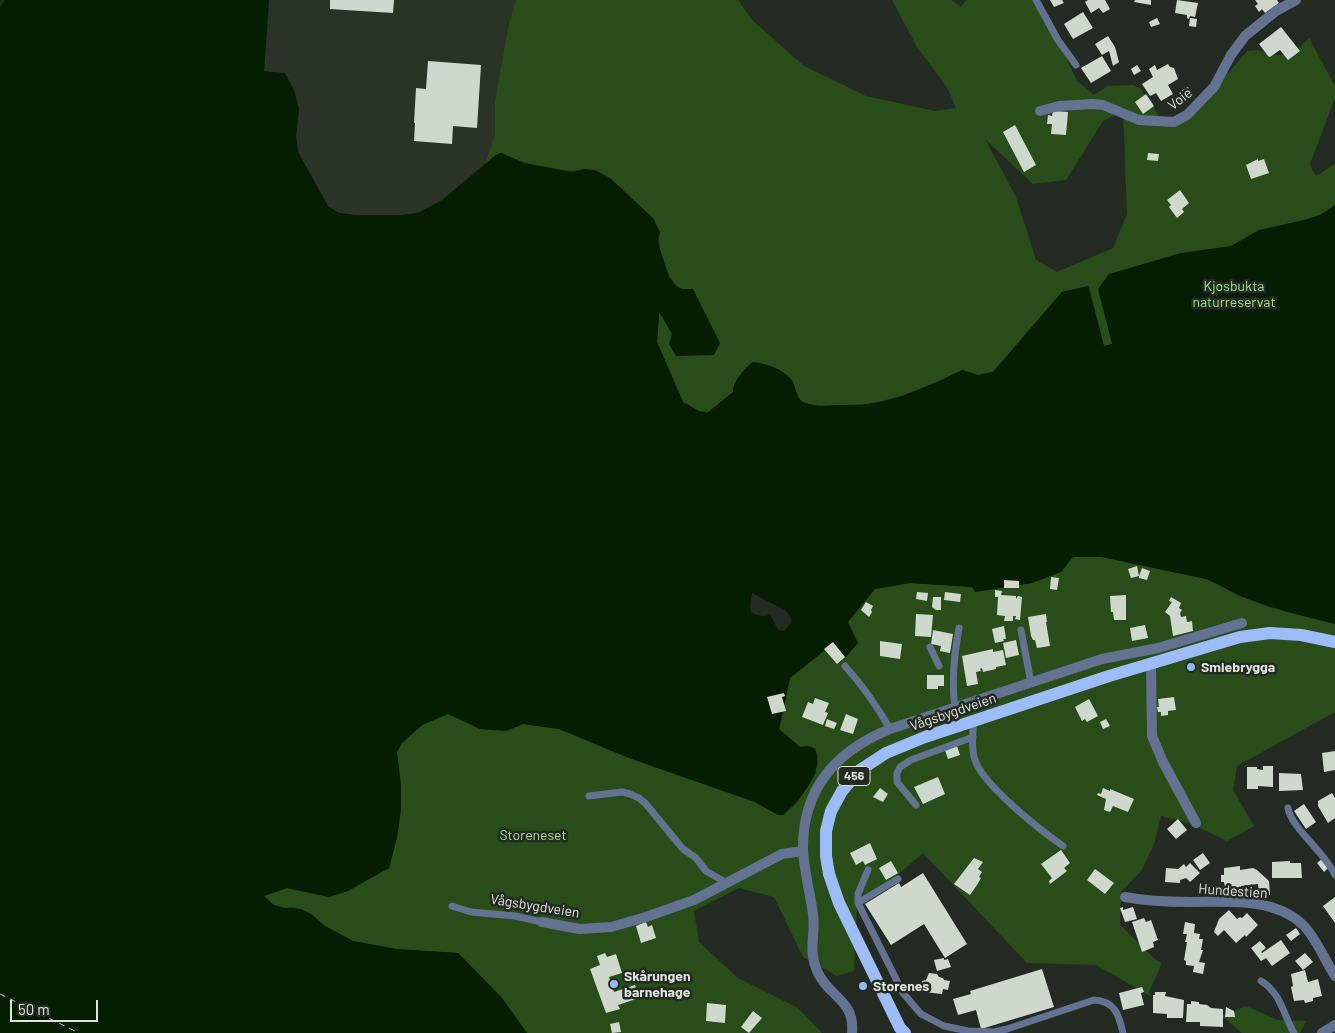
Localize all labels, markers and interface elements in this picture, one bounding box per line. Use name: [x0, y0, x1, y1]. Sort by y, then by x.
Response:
street label: Voie: [1164, 84, 1196, 114]
park label: Kjosbukta naturreservat: [1192, 278, 1276, 310]
place label: Smiebrygga: [1201, 659, 1275, 675]
marker: Smiebrygga: [1185, 661, 1197, 673]
street label: Vågsbygdveien: [908, 689, 998, 735]
road number: 456: [838, 766, 870, 786]
park label: Storeneset: [499, 827, 567, 843]
street label: Hundestien: [1198, 880, 1268, 902]
street label: Vågsbygdveien: [489, 891, 581, 921]
place label: Skårungen barnehage: [624, 968, 691, 1000]
marker: Skårungen barnehage: [608, 978, 620, 990]
place label: Storenes: [873, 978, 929, 994]
marker: Storenes: [857, 980, 869, 992]
scale bar: [12, 990, 100, 1022]
text: 50 m: [18, 1000, 50, 1018]

